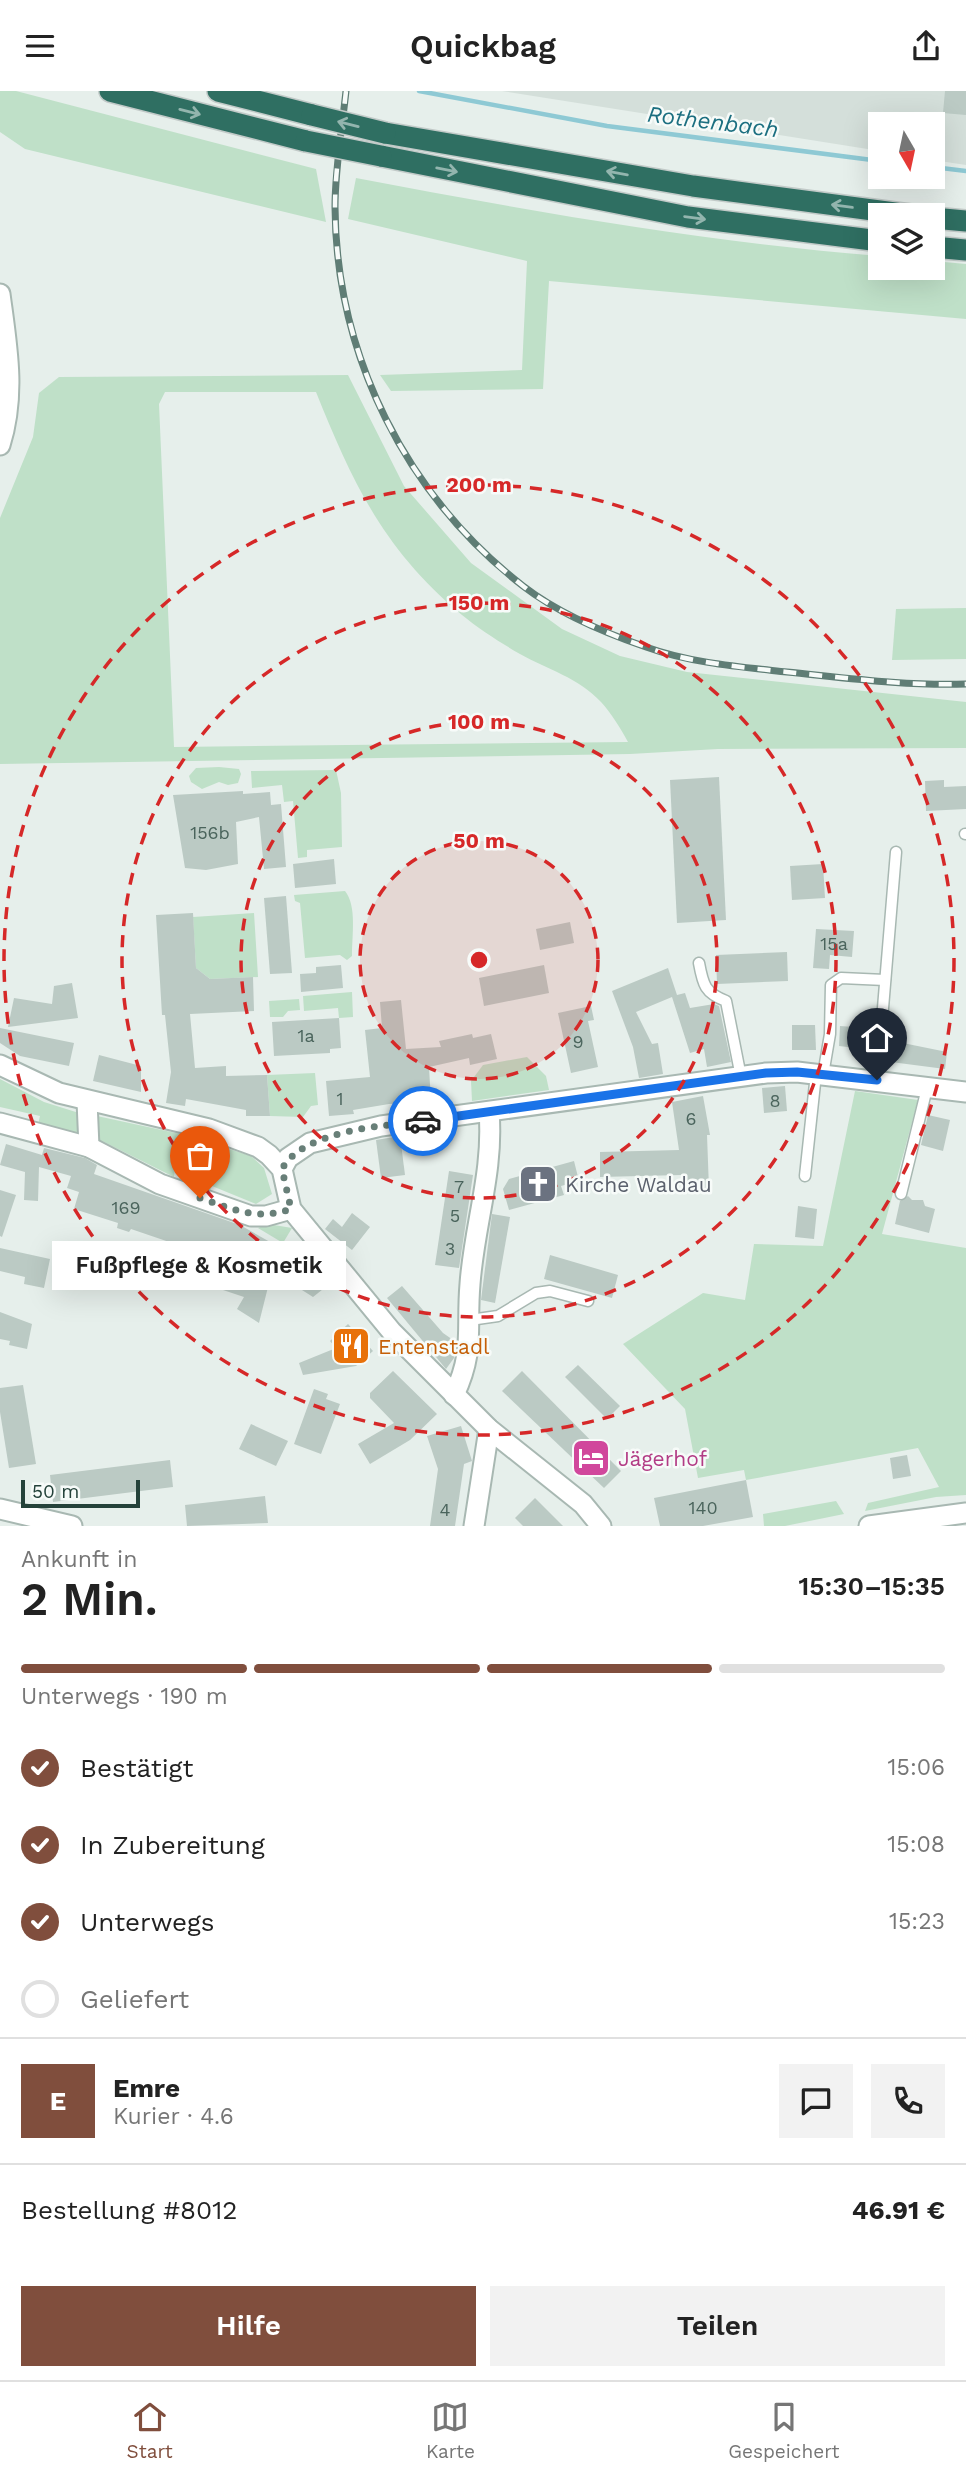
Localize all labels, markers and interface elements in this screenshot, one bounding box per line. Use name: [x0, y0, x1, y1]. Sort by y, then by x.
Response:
icon: menu: [21, 27, 59, 65]
text: Quickbag: [410, 27, 556, 65]
icon: share: [907, 27, 945, 65]
water label: Rothenbach: [646, 101, 780, 143]
one-way arrow: [178, 106, 201, 119]
north arrow: [868, 112, 945, 189]
map controls: [868, 112, 945, 280]
one-way arrow: [338, 117, 360, 130]
one-way arrow: [435, 163, 458, 177]
one-way arrow: [606, 166, 629, 179]
one-way arrow: [831, 200, 854, 213]
button: layers: [868, 203, 945, 280]
one-way arrow: [683, 211, 706, 224]
text: 200 m: [446, 472, 512, 497]
text: 150 m: [449, 590, 509, 615]
text: 100 m: [448, 709, 510, 734]
house number: 156b: [190, 822, 230, 843]
text: 50 m: [453, 828, 505, 853]
house number: 15a: [820, 933, 848, 954]
centre of rings: [467, 948, 491, 972]
pin: [847, 1008, 907, 1080]
icon: home: [858, 1019, 896, 1057]
house number: 1a: [297, 1025, 315, 1046]
house number: 9: [572, 1031, 584, 1052]
courier: [388, 1086, 458, 1156]
house number: 1: [336, 1088, 344, 1109]
house number: 8: [769, 1090, 781, 1111]
icon: car: [404, 1102, 442, 1140]
house number: 6: [686, 1108, 696, 1129]
pin: [170, 1126, 230, 1198]
icon: bag: [181, 1137, 219, 1175]
church icon: Kirche Waldau: [517, 1163, 559, 1205]
place label: Kirche Waldau: [565, 1172, 712, 1197]
house number: 7: [454, 1176, 464, 1197]
house number: 169: [111, 1197, 141, 1218]
house number: 5: [450, 1205, 460, 1226]
house number: 3: [445, 1238, 455, 1259]
callout: Fußpflege & Kosmetik: [53, 1240, 347, 1289]
text: Fußpflege & Kosmetik: [75, 1252, 323, 1279]
restaurant icon: Entenstadl: [330, 1325, 372, 1367]
place label: Entenstadl: [378, 1334, 490, 1359]
hotel icon: Jägerhof: [570, 1437, 612, 1479]
place label: Jägerhof: [618, 1446, 707, 1471]
scale bar: [21, 1477, 140, 1509]
text: 50 m: [32, 1480, 79, 1503]
house number: 140: [688, 1497, 718, 1518]
house number: 4: [440, 1499, 451, 1520]
text: Ankunft in: [21, 1546, 137, 1573]
text: 15:30–15:35: [799, 1571, 945, 1601]
text: 2 Min.: [21, 1572, 158, 1626]
text: Unterwegs · 190 m: [21, 1683, 228, 1710]
icon: check: [21, 1749, 59, 1787]
text: Bestätigt: [80, 1753, 193, 1783]
text: 15:06: [888, 1754, 945, 1781]
icon: check: [21, 1826, 59, 1864]
text: In Zubereitung: [80, 1830, 265, 1860]
text: 15:08: [887, 1831, 945, 1858]
icon: check: [21, 1903, 59, 1941]
text: Unterwegs: [80, 1907, 215, 1937]
text: 15:23: [889, 1908, 945, 1935]
text: Geliefert: [80, 1984, 189, 2014]
button: chat: [779, 2064, 853, 2138]
button: phone: [871, 2064, 945, 2138]
text: Emre: [113, 2073, 180, 2103]
text: E: [50, 2086, 66, 2116]
text: Kurier · 4.6: [113, 2103, 234, 2130]
text: Bestellung #8012: [21, 2195, 237, 2225]
text: 46.91 €: [852, 2195, 945, 2225]
button: Hilfe: [21, 2286, 476, 2366]
button: Teilen: [490, 2286, 945, 2366]
tab: Start: [127, 2398, 173, 2463]
tab: Karte: [426, 2398, 475, 2463]
tab: Gespeichert: [728, 2398, 839, 2463]

